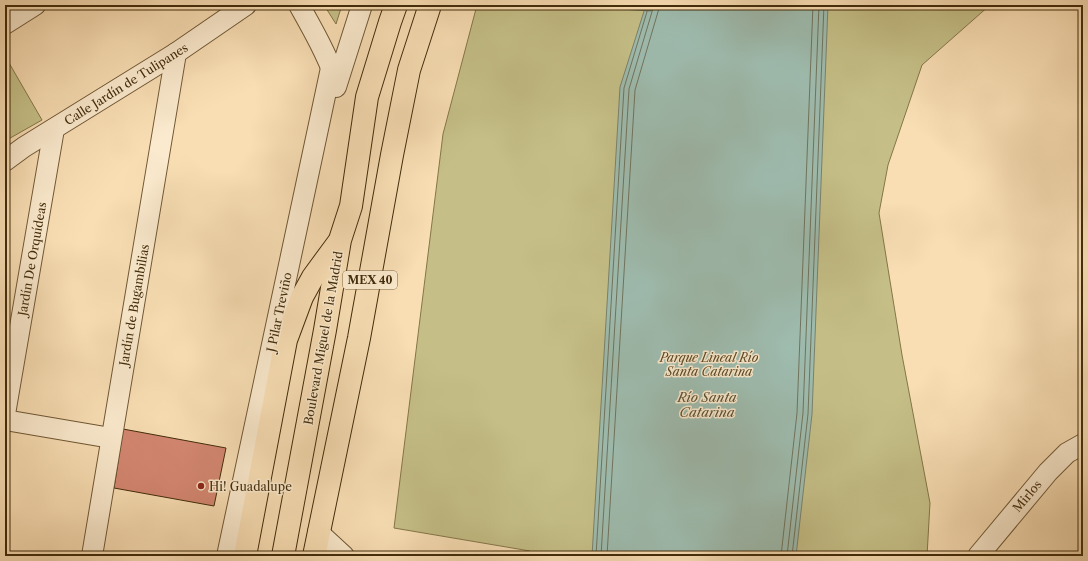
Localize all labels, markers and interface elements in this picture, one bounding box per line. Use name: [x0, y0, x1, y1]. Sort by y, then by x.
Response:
street label: Calle Jardín de Tulipanes: [61, 40, 191, 128]
street label: Jardín De Orquídeas: [14, 201, 49, 319]
street label: Jardín de Bugambilias: [116, 243, 152, 369]
street label: Boulevard Miguel de la Madrid: [300, 249, 346, 426]
street label: J Pilar Treviño: [263, 271, 295, 355]
road number: MEX 40: [343, 271, 397, 289]
park label: Parque Lineal Río Santa Catarina: [659, 350, 759, 379]
water label: Río Santa Catarina: [676, 389, 737, 420]
street label: Mirlos: [1009, 477, 1045, 515]
place label: Hi! Guadalupe: [209, 479, 292, 494]
marker: Hi! Guadalupe: [196, 481, 206, 491]

